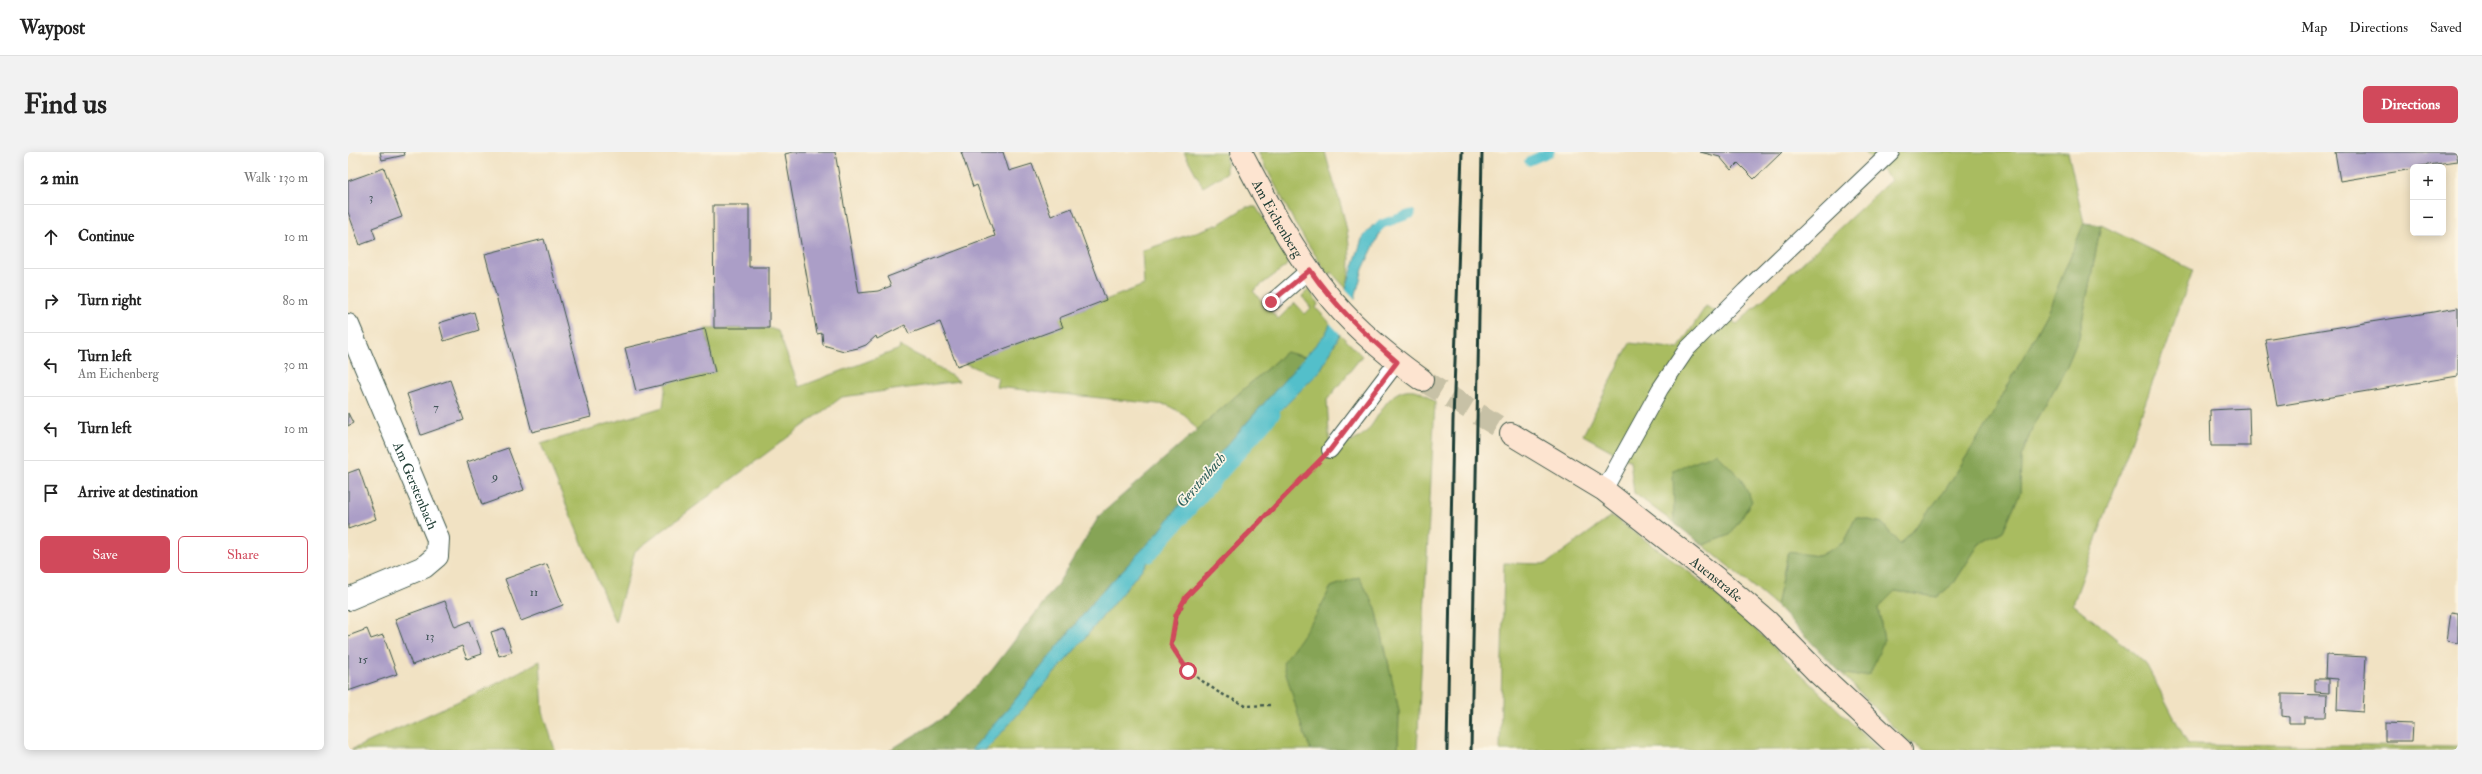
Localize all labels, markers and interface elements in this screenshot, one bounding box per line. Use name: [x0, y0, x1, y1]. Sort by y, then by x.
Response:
text: Waypost: [20, 16, 85, 40]
text: Map: [2301, 19, 2327, 36]
text: Directions: [2349, 19, 2408, 36]
text: Saved: [2430, 19, 2462, 36]
button: Directions: [2363, 86, 2458, 123]
text: Find us: [24, 87, 107, 122]
map controls: [2410, 164, 2446, 236]
button: +: [2410, 164, 2446, 200]
text: 2 min: [40, 168, 79, 189]
text: Walk · 130 m: [244, 170, 308, 186]
street label: Am Eichenberg: [1248, 176, 1307, 262]
house number: 3: [369, 190, 373, 205]
button: −: [2410, 200, 2446, 236]
icon: ahead: [40, 226, 62, 248]
text: Continue: [78, 227, 134, 246]
text: 10 m: [284, 229, 308, 245]
icon: right: [40, 290, 62, 312]
text: Turn right: [78, 291, 141, 310]
text: 80 m: [282, 293, 308, 309]
route end: [1262, 293, 1280, 311]
text: Turn left: [78, 347, 132, 366]
icon: left: [40, 354, 62, 376]
text: 30 m: [284, 357, 308, 373]
text: Am Eichenberg: [78, 366, 159, 382]
house number: 7: [433, 400, 439, 415]
icon: left: [40, 418, 62, 440]
text: Turn left: [78, 419, 132, 438]
text: 10 m: [284, 421, 308, 437]
street label: Am Gerstenbach: [389, 438, 441, 533]
water label: Gerstenbach: [1172, 449, 1231, 512]
house number: 9: [491, 469, 498, 484]
icon: arrive: [40, 482, 62, 504]
text: Arrive at destination: [78, 483, 198, 502]
button: Save: [40, 536, 170, 573]
button: Share: [178, 536, 308, 573]
street label: Auenstraße: [1686, 552, 1746, 606]
house number: 11: [530, 585, 538, 600]
house number: 13: [426, 629, 434, 644]
house number: 15: [358, 652, 368, 667]
route start: [1179, 662, 1197, 680]

